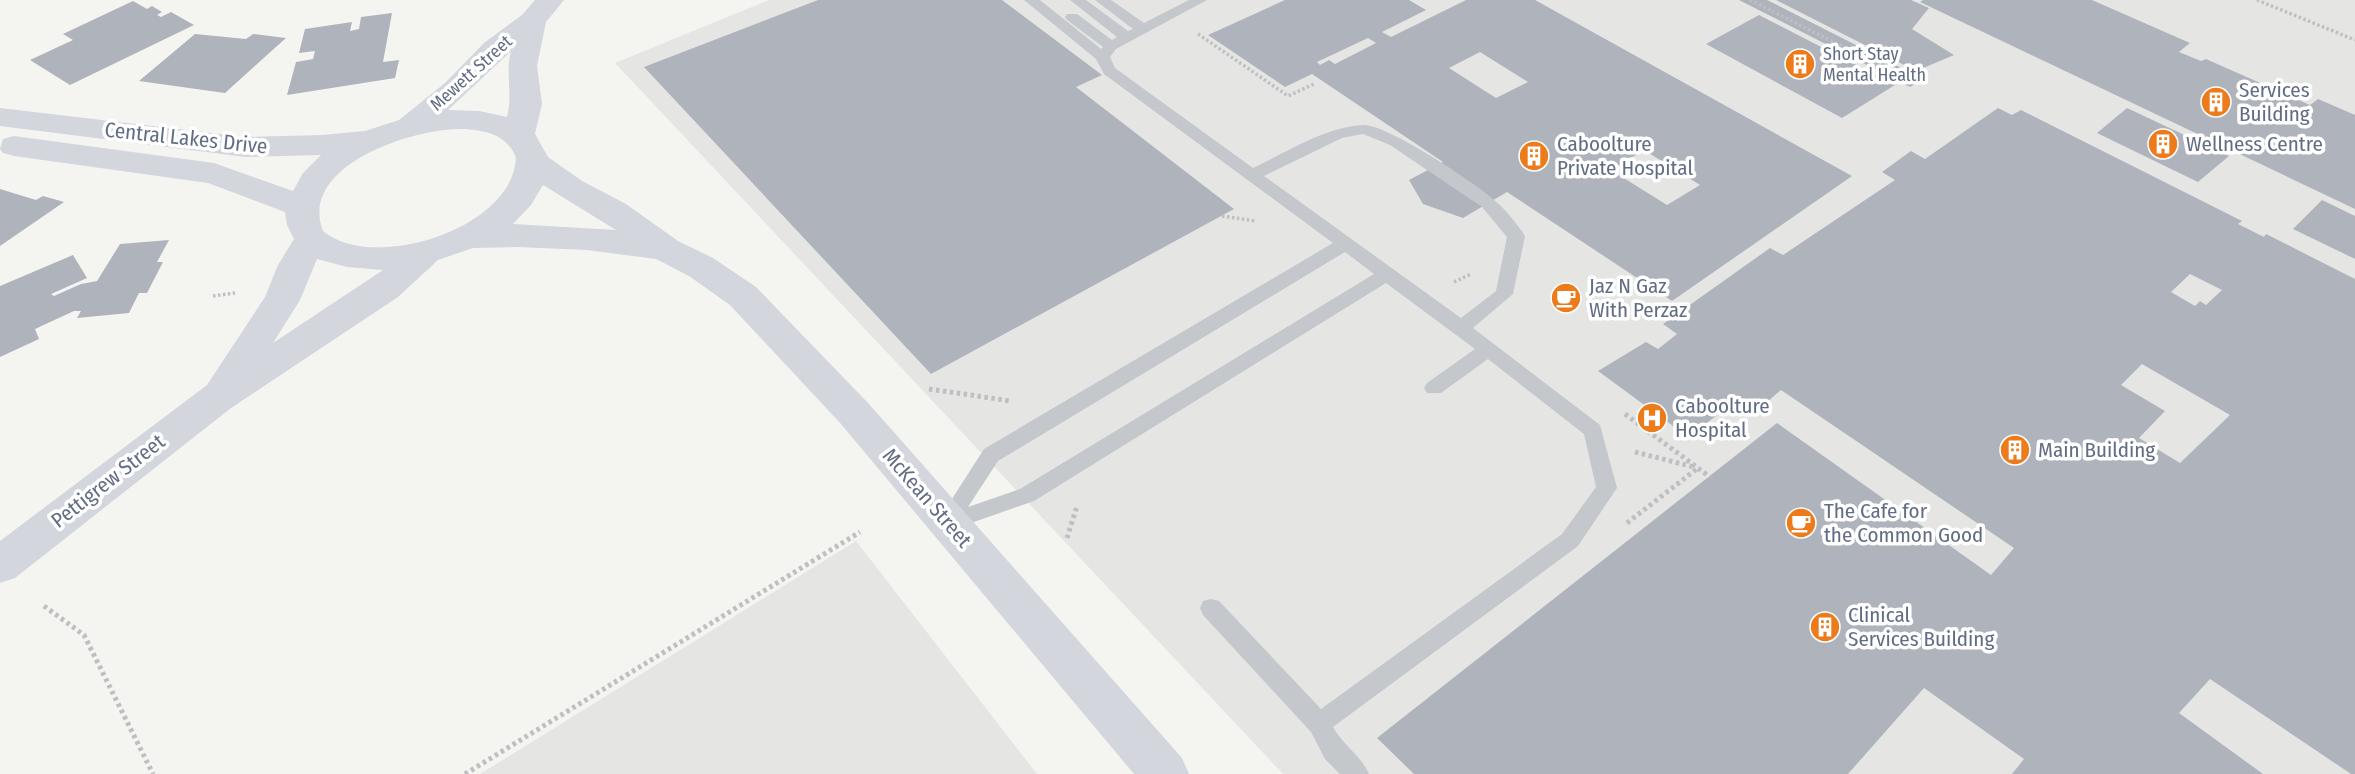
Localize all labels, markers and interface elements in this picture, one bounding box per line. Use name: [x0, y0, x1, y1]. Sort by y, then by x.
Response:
street label: Mewett Street: [426, 30, 517, 116]
place label: Short Stay Mental Health: [1823, 43, 1926, 86]
building icon: Short Stay Mental Health: [1783, 47, 1817, 81]
place label: Services Building: [2239, 77, 2310, 127]
building icon: Services Building: [2199, 85, 2233, 119]
street label: Central Lakes Drive: [103, 117, 269, 159]
building icon: Wellness Centre: [2146, 127, 2180, 161]
place label: Caboolture Private Hospital: [1557, 131, 1693, 181]
place label: Wellness Centre: [2186, 131, 2323, 157]
building icon: Caboolture Private Hospital: [1517, 139, 1551, 173]
place label: Jaz N Gaz With Perzaz: [1589, 273, 1687, 323]
cafe icon: Jaz N Gaz With Perzaz: [1549, 281, 1583, 315]
place label: Caboolture Hospital: [1675, 393, 1770, 443]
hospital icon: Caboolture Hospital: [1635, 401, 1669, 435]
street label: Pettigrew Street: [46, 428, 170, 533]
building icon: Main Building: [1998, 433, 2032, 467]
place label: Main Building: [2038, 437, 2155, 463]
street label: McKean Street: [877, 443, 977, 553]
place label: The Cafe for the Common Good: [1824, 498, 1983, 548]
cafe icon: The Cafe for the Common Good: [1784, 506, 1818, 540]
place label: Clinical Services Building: [1848, 602, 1994, 652]
building icon: Clinical Services Building: [1808, 610, 1842, 644]

